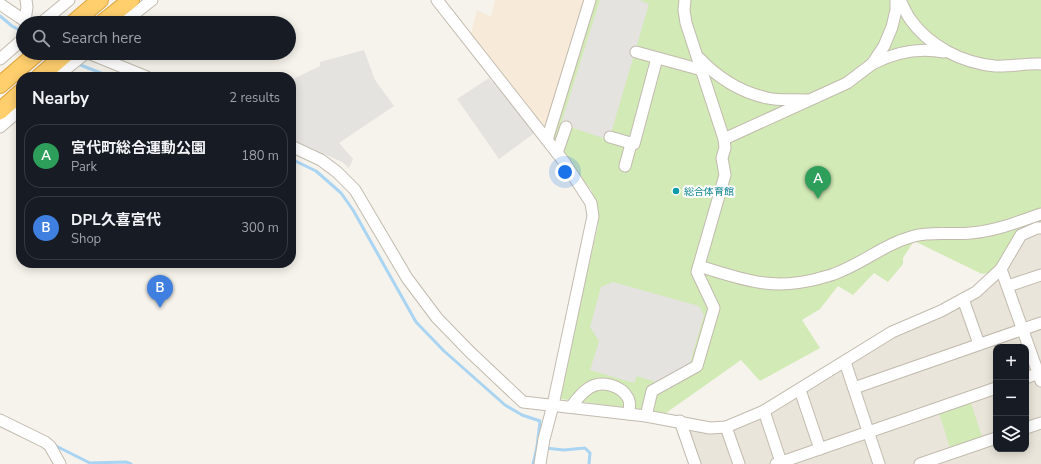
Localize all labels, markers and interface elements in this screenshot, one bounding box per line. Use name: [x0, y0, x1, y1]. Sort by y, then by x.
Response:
search box: [16, 16, 296, 60]
icon: search: [30, 27, 52, 49]
text: Search here: [62, 28, 142, 48]
text: Nearby: [32, 87, 89, 110]
text: 2 results: [229, 89, 280, 107]
text: 宮代町総合運動公園: [71, 138, 206, 158]
text: A: [41, 147, 51, 165]
text: 180 m: [241, 147, 279, 165]
text: Park: [71, 158, 97, 176]
your location: [555, 162, 575, 182]
pin: A: [805, 166, 831, 199]
place label: 総合体育館: [684, 185, 734, 199]
marker: 総合体育館: [671, 186, 681, 196]
text: DPL久喜宮代: [71, 210, 161, 230]
text: B: [42, 219, 50, 237]
text: 300 m: [241, 219, 279, 237]
text: Shop: [71, 230, 101, 248]
pin: B: [147, 275, 173, 308]
map controls: [993, 344, 1029, 452]
button: +: [993, 344, 1029, 380]
button: −: [993, 380, 1029, 416]
button: layers: [993, 416, 1029, 452]

